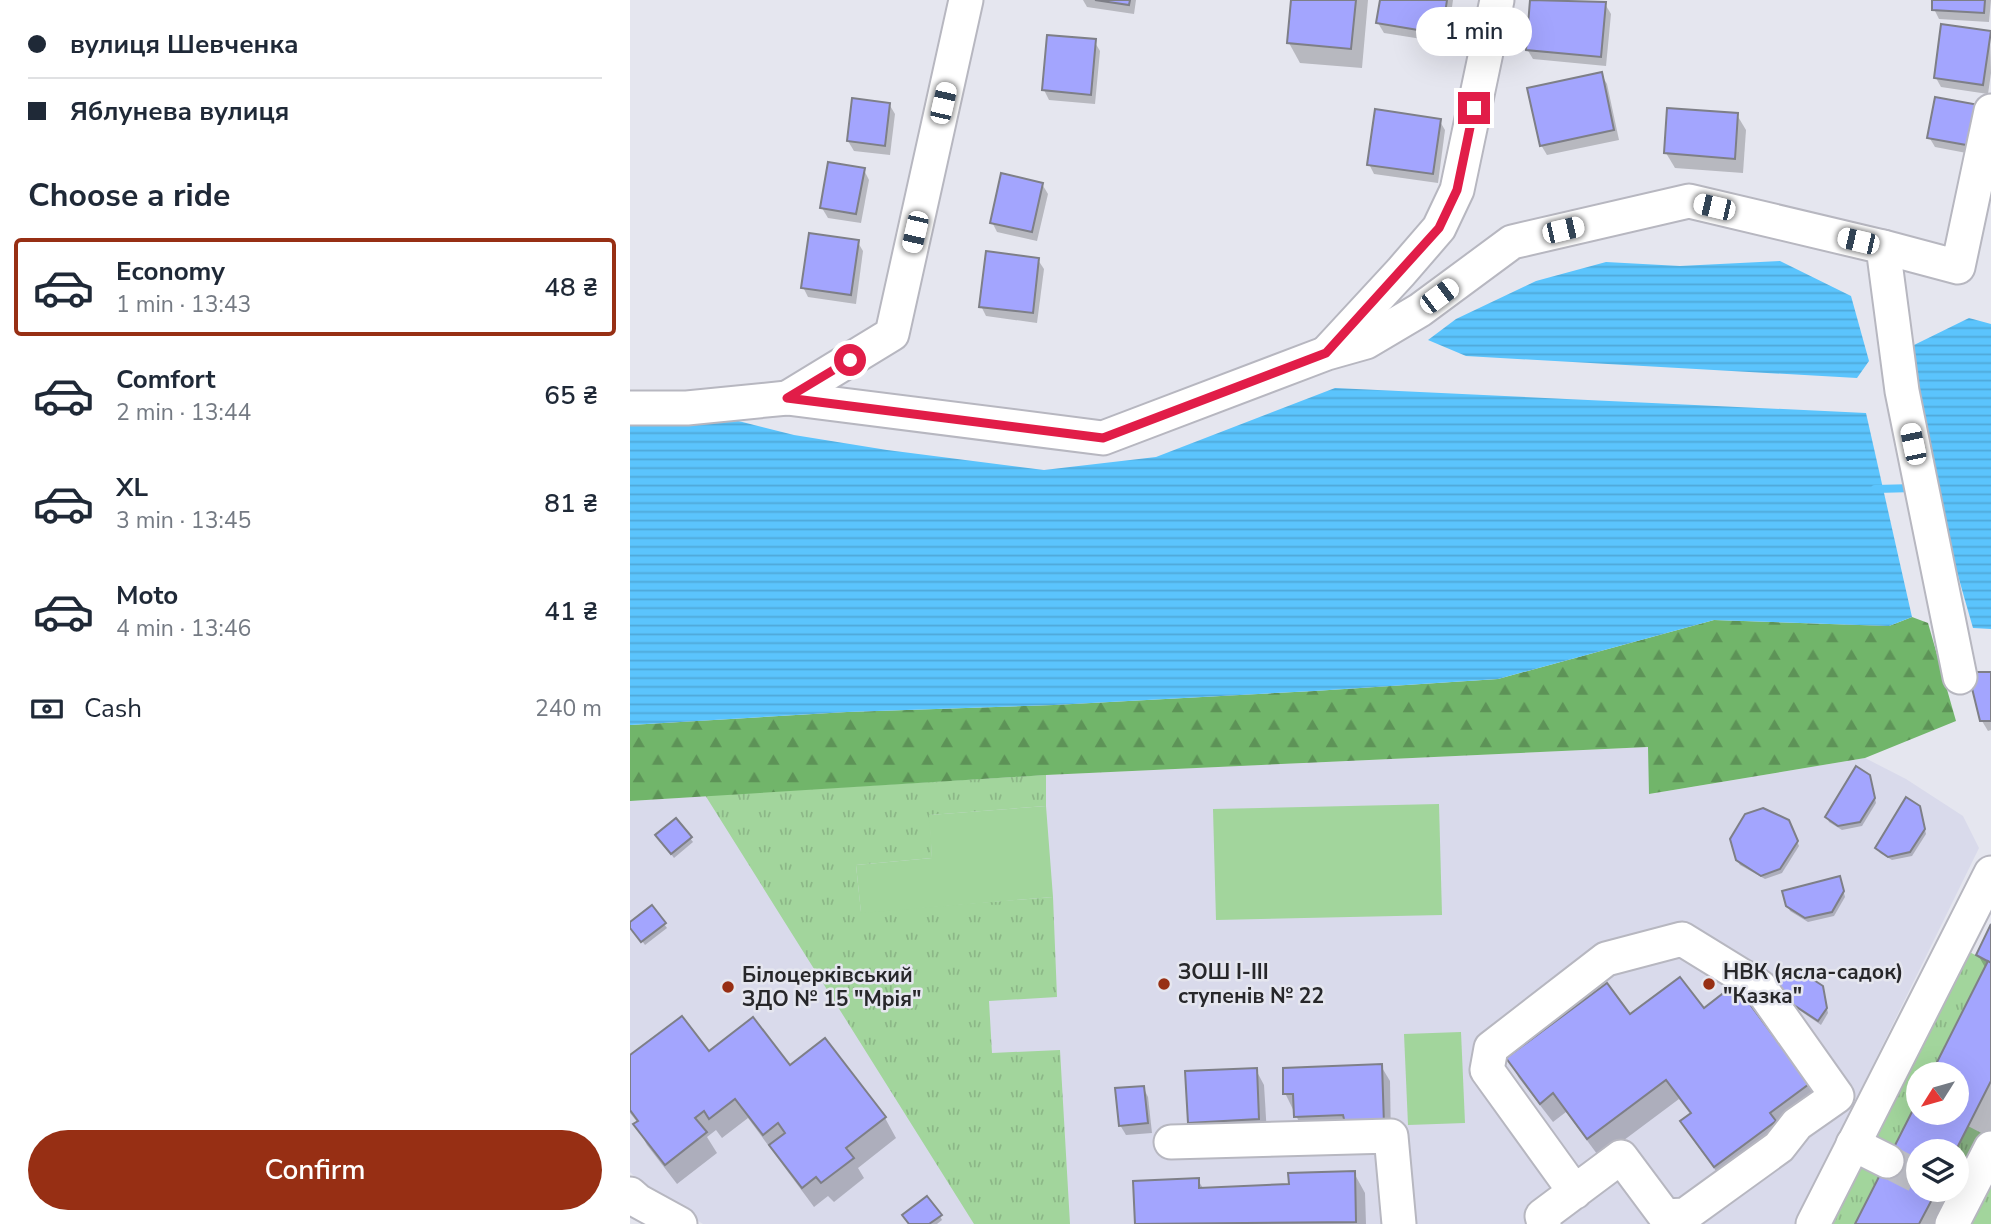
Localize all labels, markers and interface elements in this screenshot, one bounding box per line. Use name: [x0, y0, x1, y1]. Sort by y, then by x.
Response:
callout: 1 min: [1416, 7, 1532, 56]
text: 1 min: [1445, 16, 1503, 47]
text: вулиця Шевченка: [70, 27, 299, 62]
car: [929, 80, 958, 126]
route end: [1458, 92, 1490, 124]
text: Яблунева вулиця: [70, 94, 289, 129]
text: Choose a ride: [28, 174, 230, 217]
car: [1692, 192, 1737, 222]
car: [901, 209, 930, 255]
car: [1541, 215, 1586, 245]
car: [1836, 226, 1881, 256]
text: Economy: [116, 254, 225, 289]
icon: car: [32, 256, 95, 319]
text: 48 ₴: [544, 270, 598, 305]
car: [1416, 275, 1463, 317]
text: 1 min · 13:43: [116, 289, 251, 320]
route start: [834, 344, 866, 376]
text: Comfort: [116, 362, 216, 397]
icon: car: [32, 364, 95, 427]
text: 65 ₴: [544, 378, 598, 413]
text: 2 min · 13:44: [116, 397, 251, 428]
car: [1899, 421, 1928, 467]
text: XL: [116, 470, 148, 505]
icon: car: [32, 472, 95, 535]
text: 81 ₴: [544, 486, 598, 521]
text: 3 min · 13:45: [116, 505, 251, 536]
text: Moto: [116, 578, 178, 613]
icon: car: [32, 580, 95, 643]
text: 41 ₴: [544, 594, 598, 629]
text: 4 min · 13:46: [116, 613, 251, 644]
icon: cash: [28, 690, 66, 728]
text: Cash: [84, 691, 142, 726]
text: 240 m: [535, 693, 602, 724]
place label: ЗОШ І-ІІІ ступенів № 22: [1178, 958, 1324, 1010]
place label: НВК (ясла-садок) "Казка": [1723, 958, 1903, 1010]
place label: Білоцерківський ЗДО № 15 "Мрія": [742, 961, 921, 1013]
marker: ЗОШ І-ІІІ ступенів № 22: [1156, 976, 1172, 992]
marker: НВК (ясла-садок) "Казка": [1701, 976, 1717, 992]
marker: Білоцерківський ЗДО № 15 "Мрія": [720, 979, 736, 995]
north arrow: [1906, 1062, 1969, 1125]
map controls: [1906, 1062, 1969, 1202]
button: Confirm: [28, 1130, 602, 1210]
button: layers: [1906, 1139, 1969, 1202]

